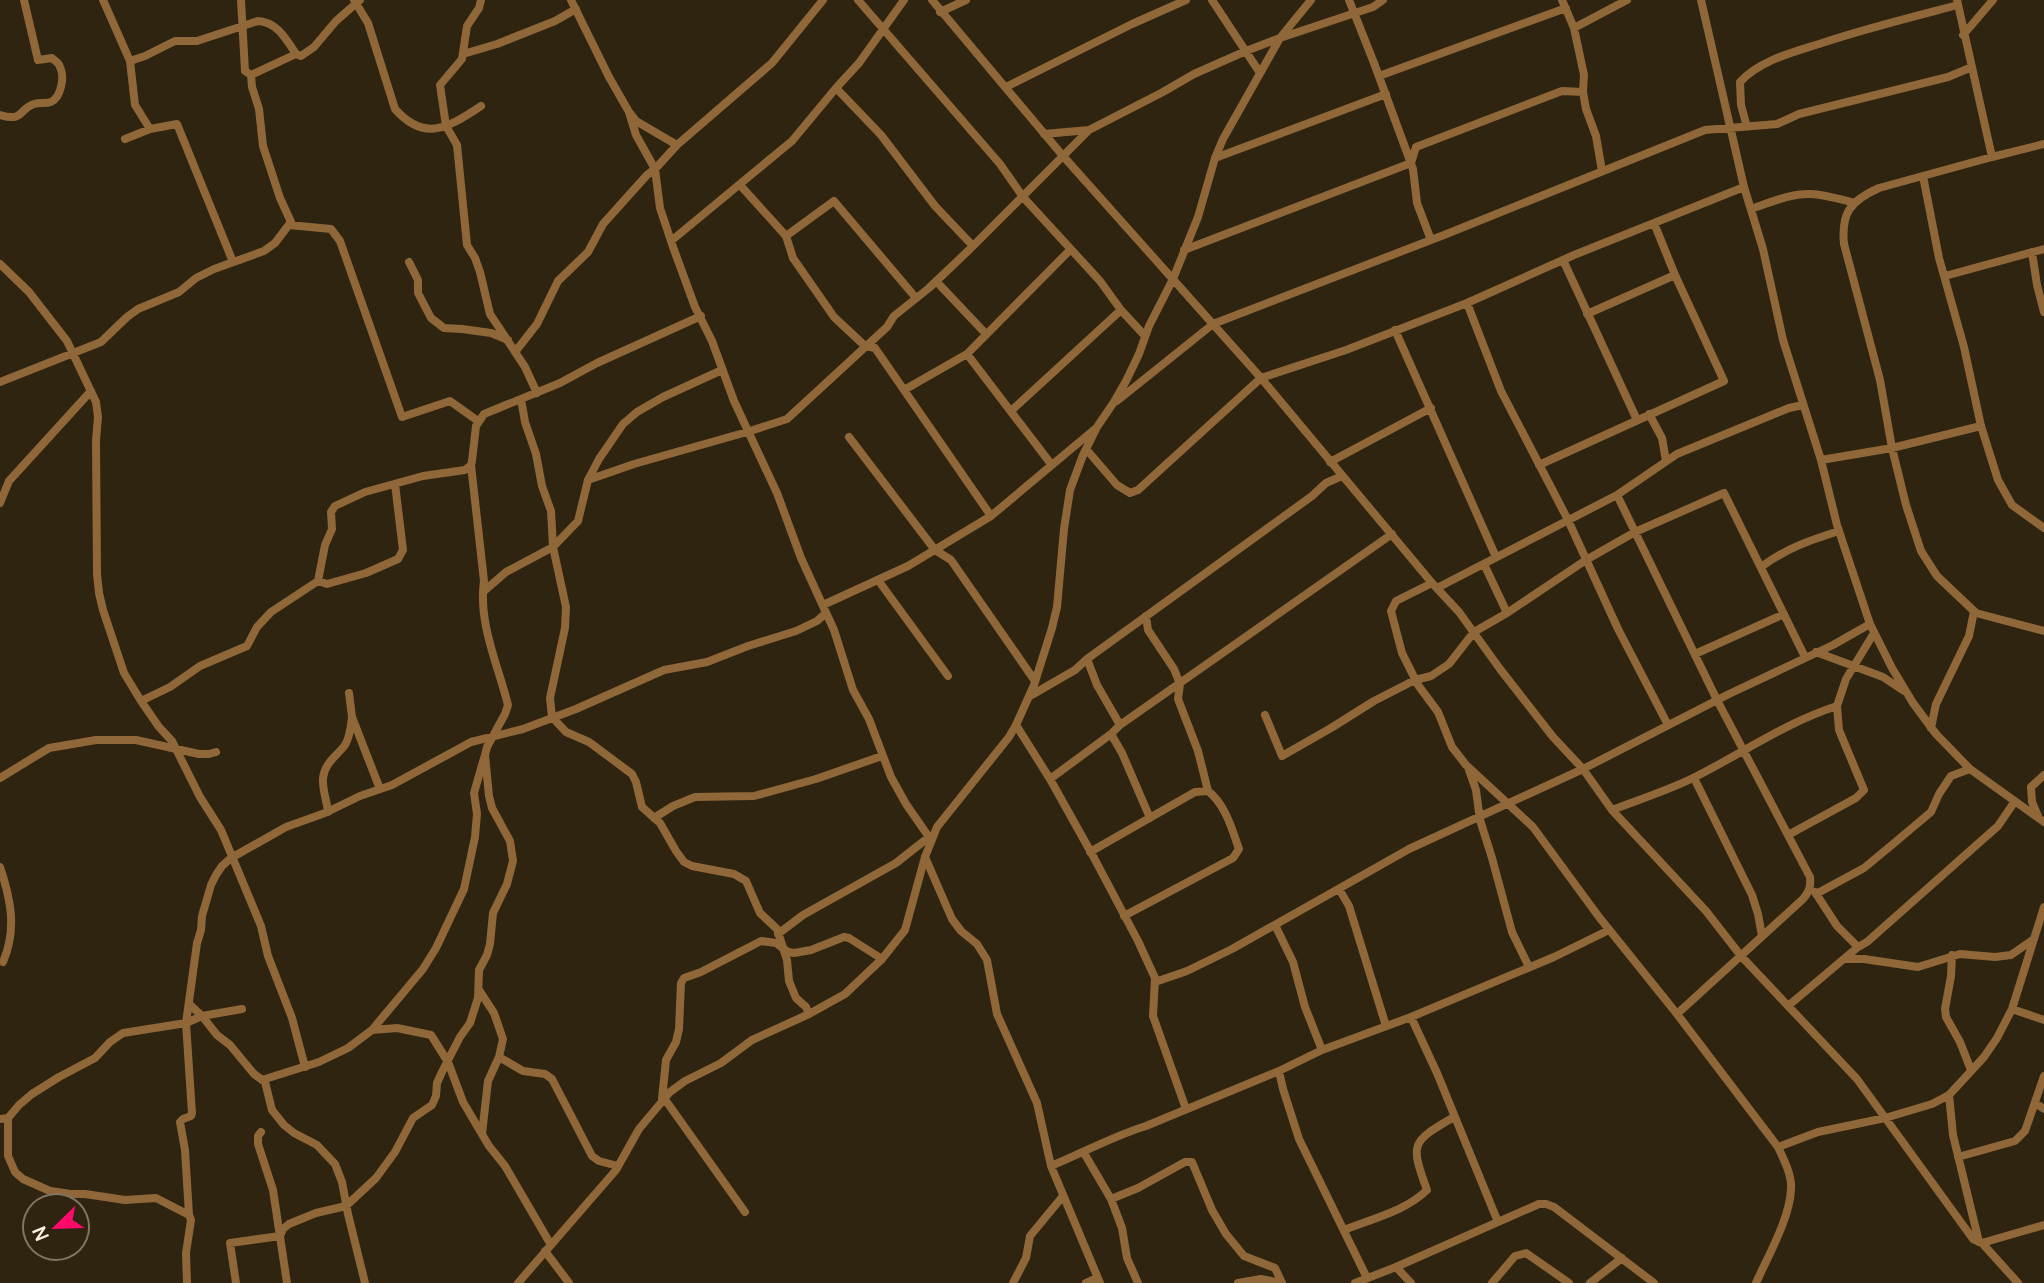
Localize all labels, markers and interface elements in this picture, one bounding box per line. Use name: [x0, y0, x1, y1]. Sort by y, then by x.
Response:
north arrow: [21, 1192, 91, 1262]
text: N: [26, 1222, 55, 1245]

